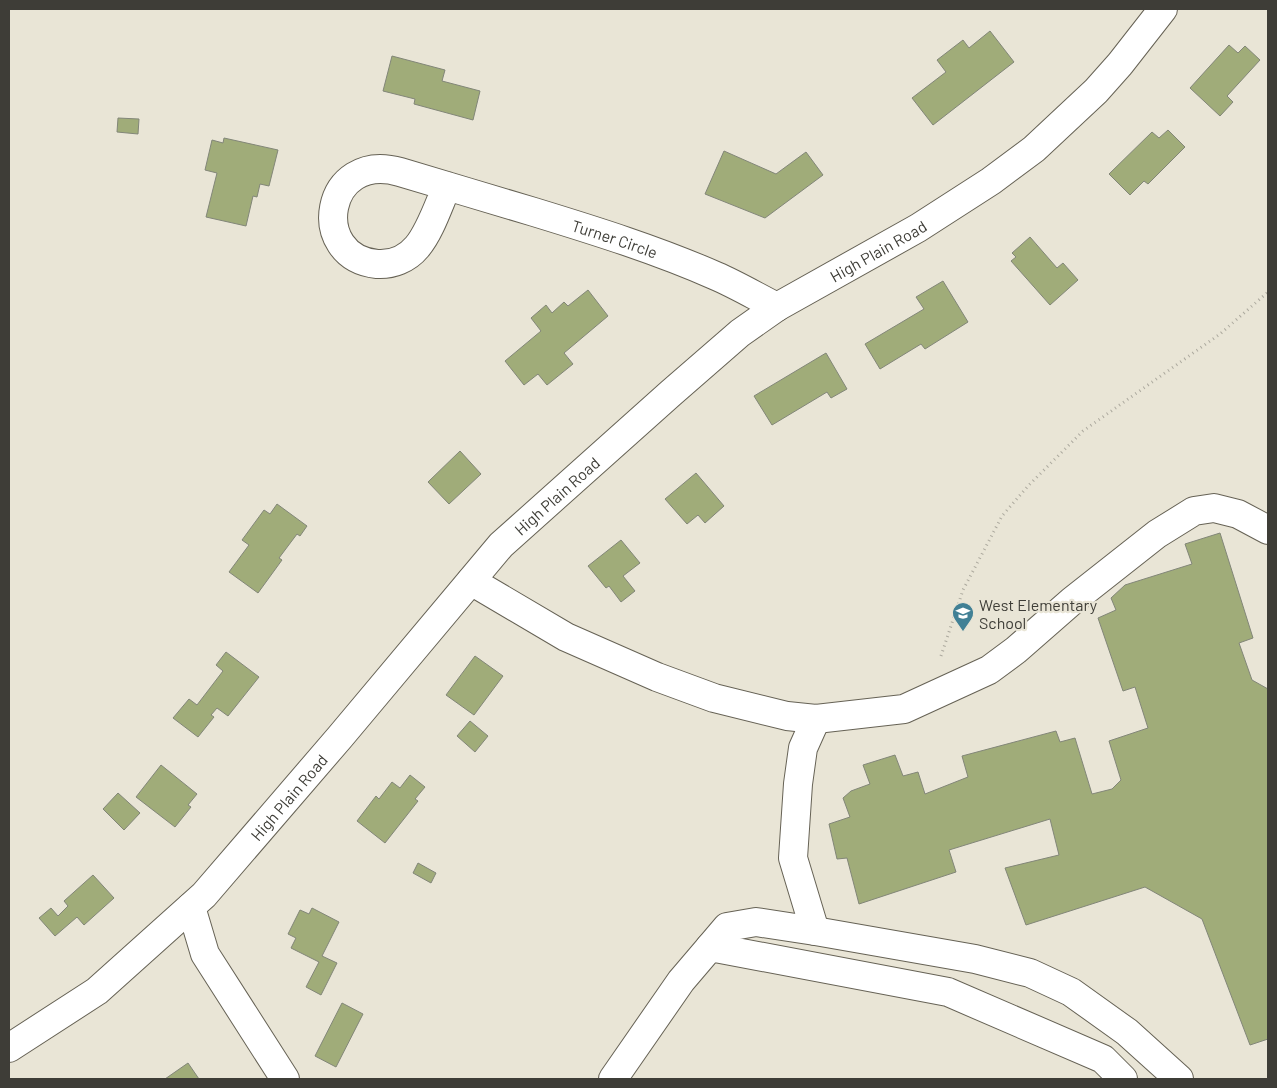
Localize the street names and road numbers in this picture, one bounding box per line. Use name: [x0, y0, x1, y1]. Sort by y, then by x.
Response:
street label: Turner Circle: [570, 215, 660, 261]
street label: High Plain Road: [826, 216, 930, 285]
street label: High Plain Road: [510, 452, 603, 538]
street label: High Plain Road: [246, 750, 331, 844]

